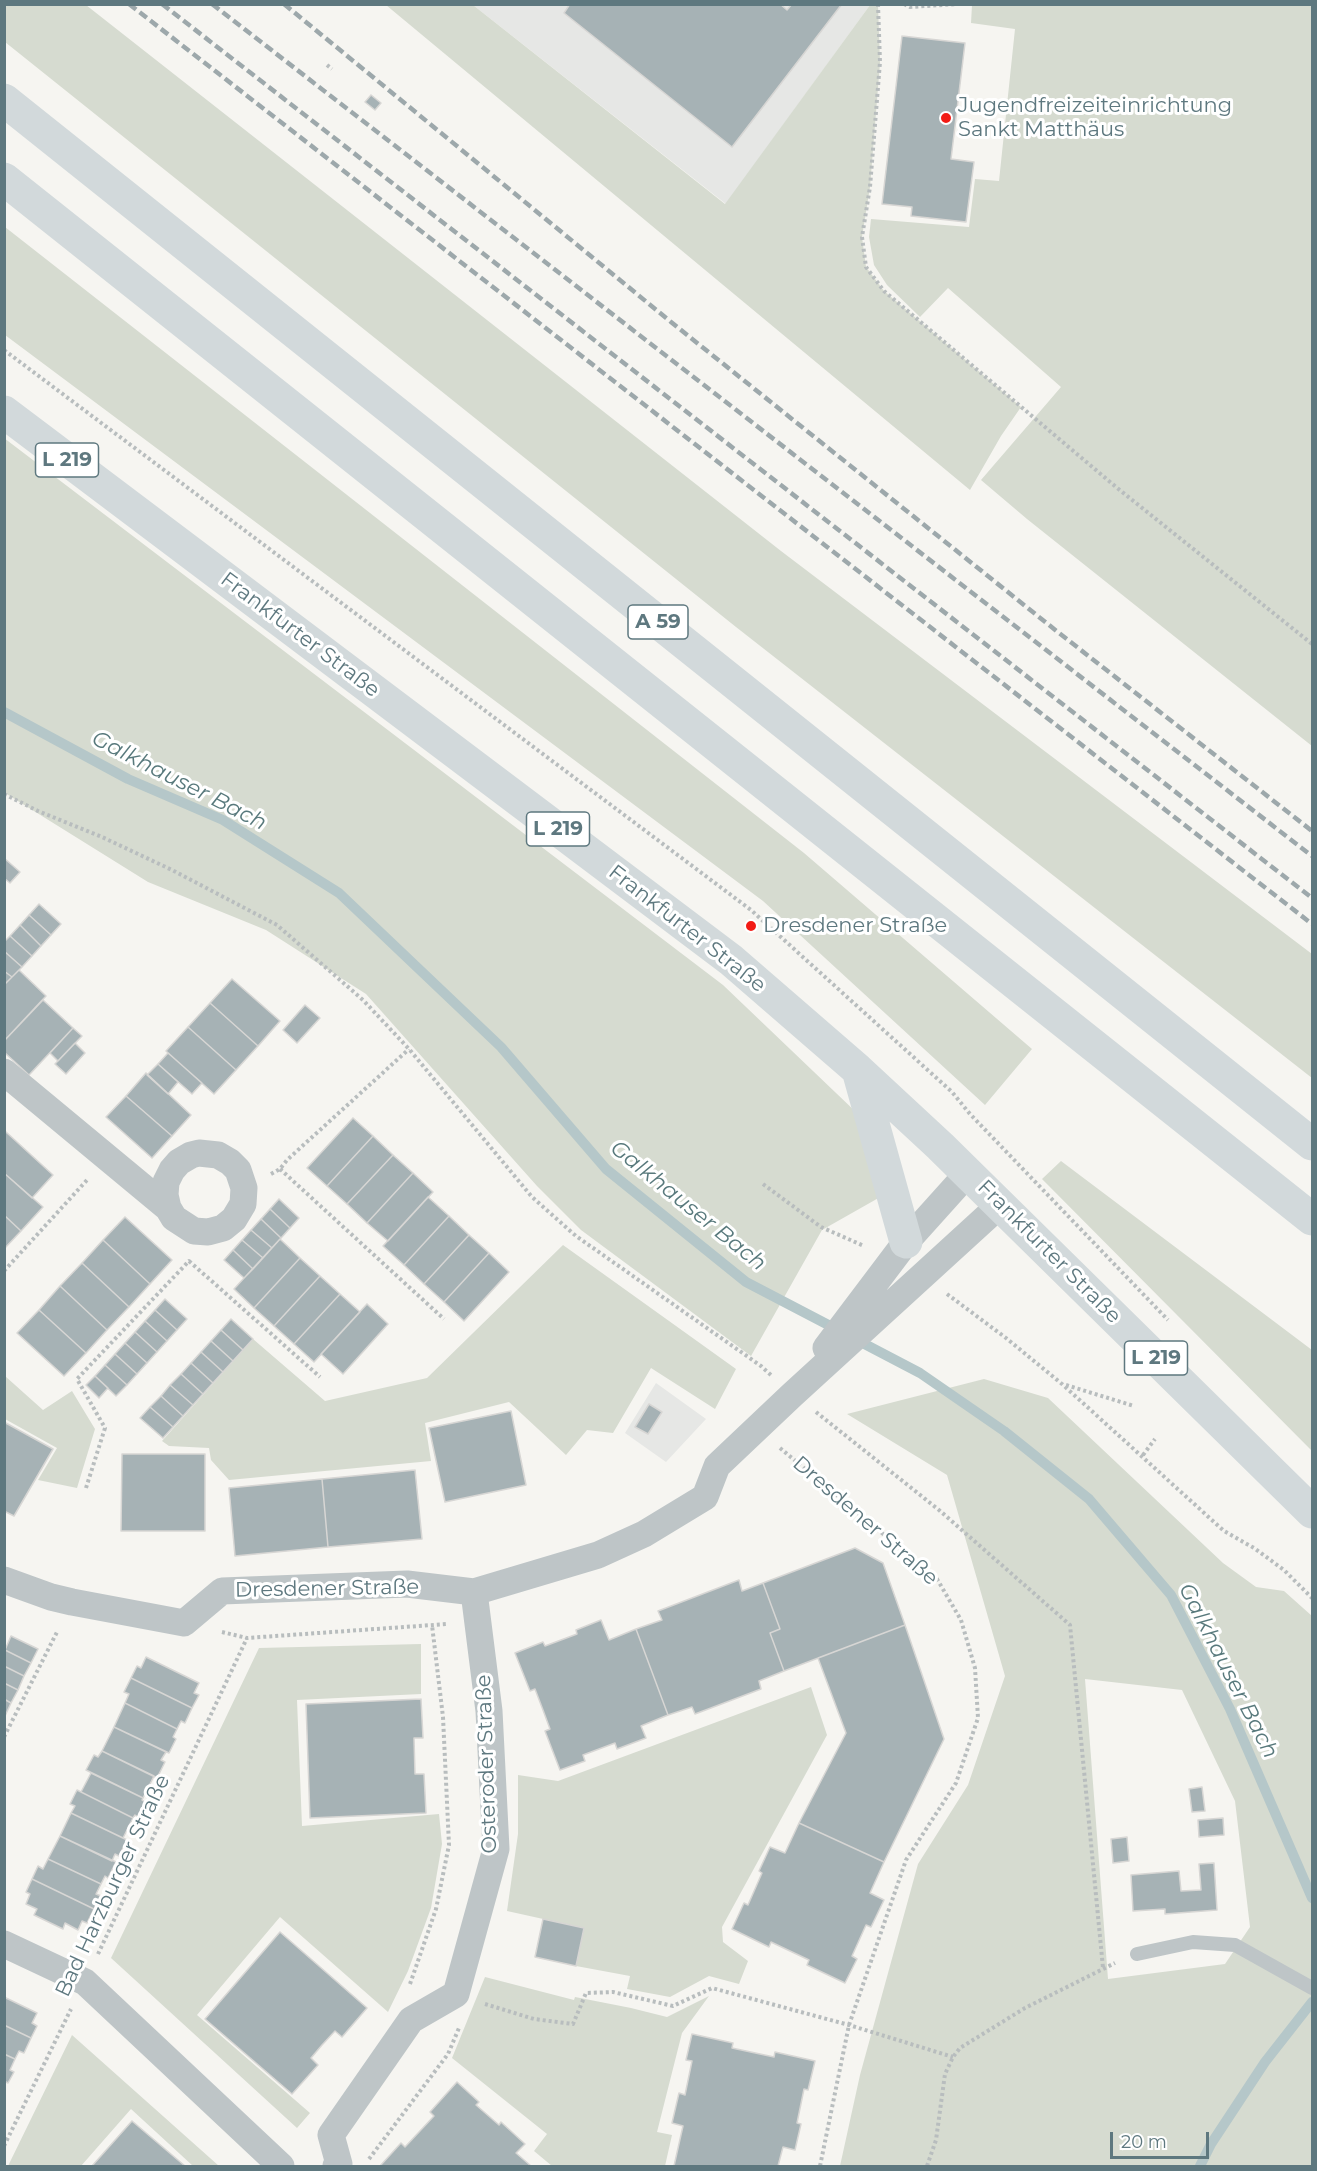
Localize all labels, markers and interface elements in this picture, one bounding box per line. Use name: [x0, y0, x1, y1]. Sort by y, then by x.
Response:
place label: Jugendfreizeiteinrichtung Sankt Matthäus: [958, 93, 1232, 143]
marker: Jugendfreizeiteinrichtung Sankt Matthäus: [939, 111, 953, 125]
road number: L 219: [36, 443, 98, 477]
street label: Frankfurter Straße: [216, 567, 384, 703]
road number: A 59: [628, 605, 688, 639]
water label: Galkhauser Bach: [87, 726, 271, 836]
road number: L 219: [526, 812, 590, 846]
street label: Frankfurter Straße: [603, 860, 771, 998]
place label: Dresdener Straße: [763, 913, 947, 939]
marker: Dresdener Straße: [744, 919, 758, 933]
water label: Galkhauser Bach: [605, 1135, 771, 1277]
street label: Frankfurter Straße: [972, 1175, 1126, 1329]
road number: L 219: [1124, 1341, 1188, 1375]
street label: Dresdener Straße: [787, 1451, 943, 1591]
street label: Dresdener Straße: [235, 1575, 419, 1603]
water label: Galkhauser Bach: [1173, 1579, 1283, 1763]
street label: Osteroder Straße: [471, 1674, 503, 1854]
street label: Bad Harzburger Straße: [50, 1771, 176, 2001]
scale bar: [1113, 2120, 1212, 2158]
text: 20 m: [1121, 2131, 1167, 2153]

